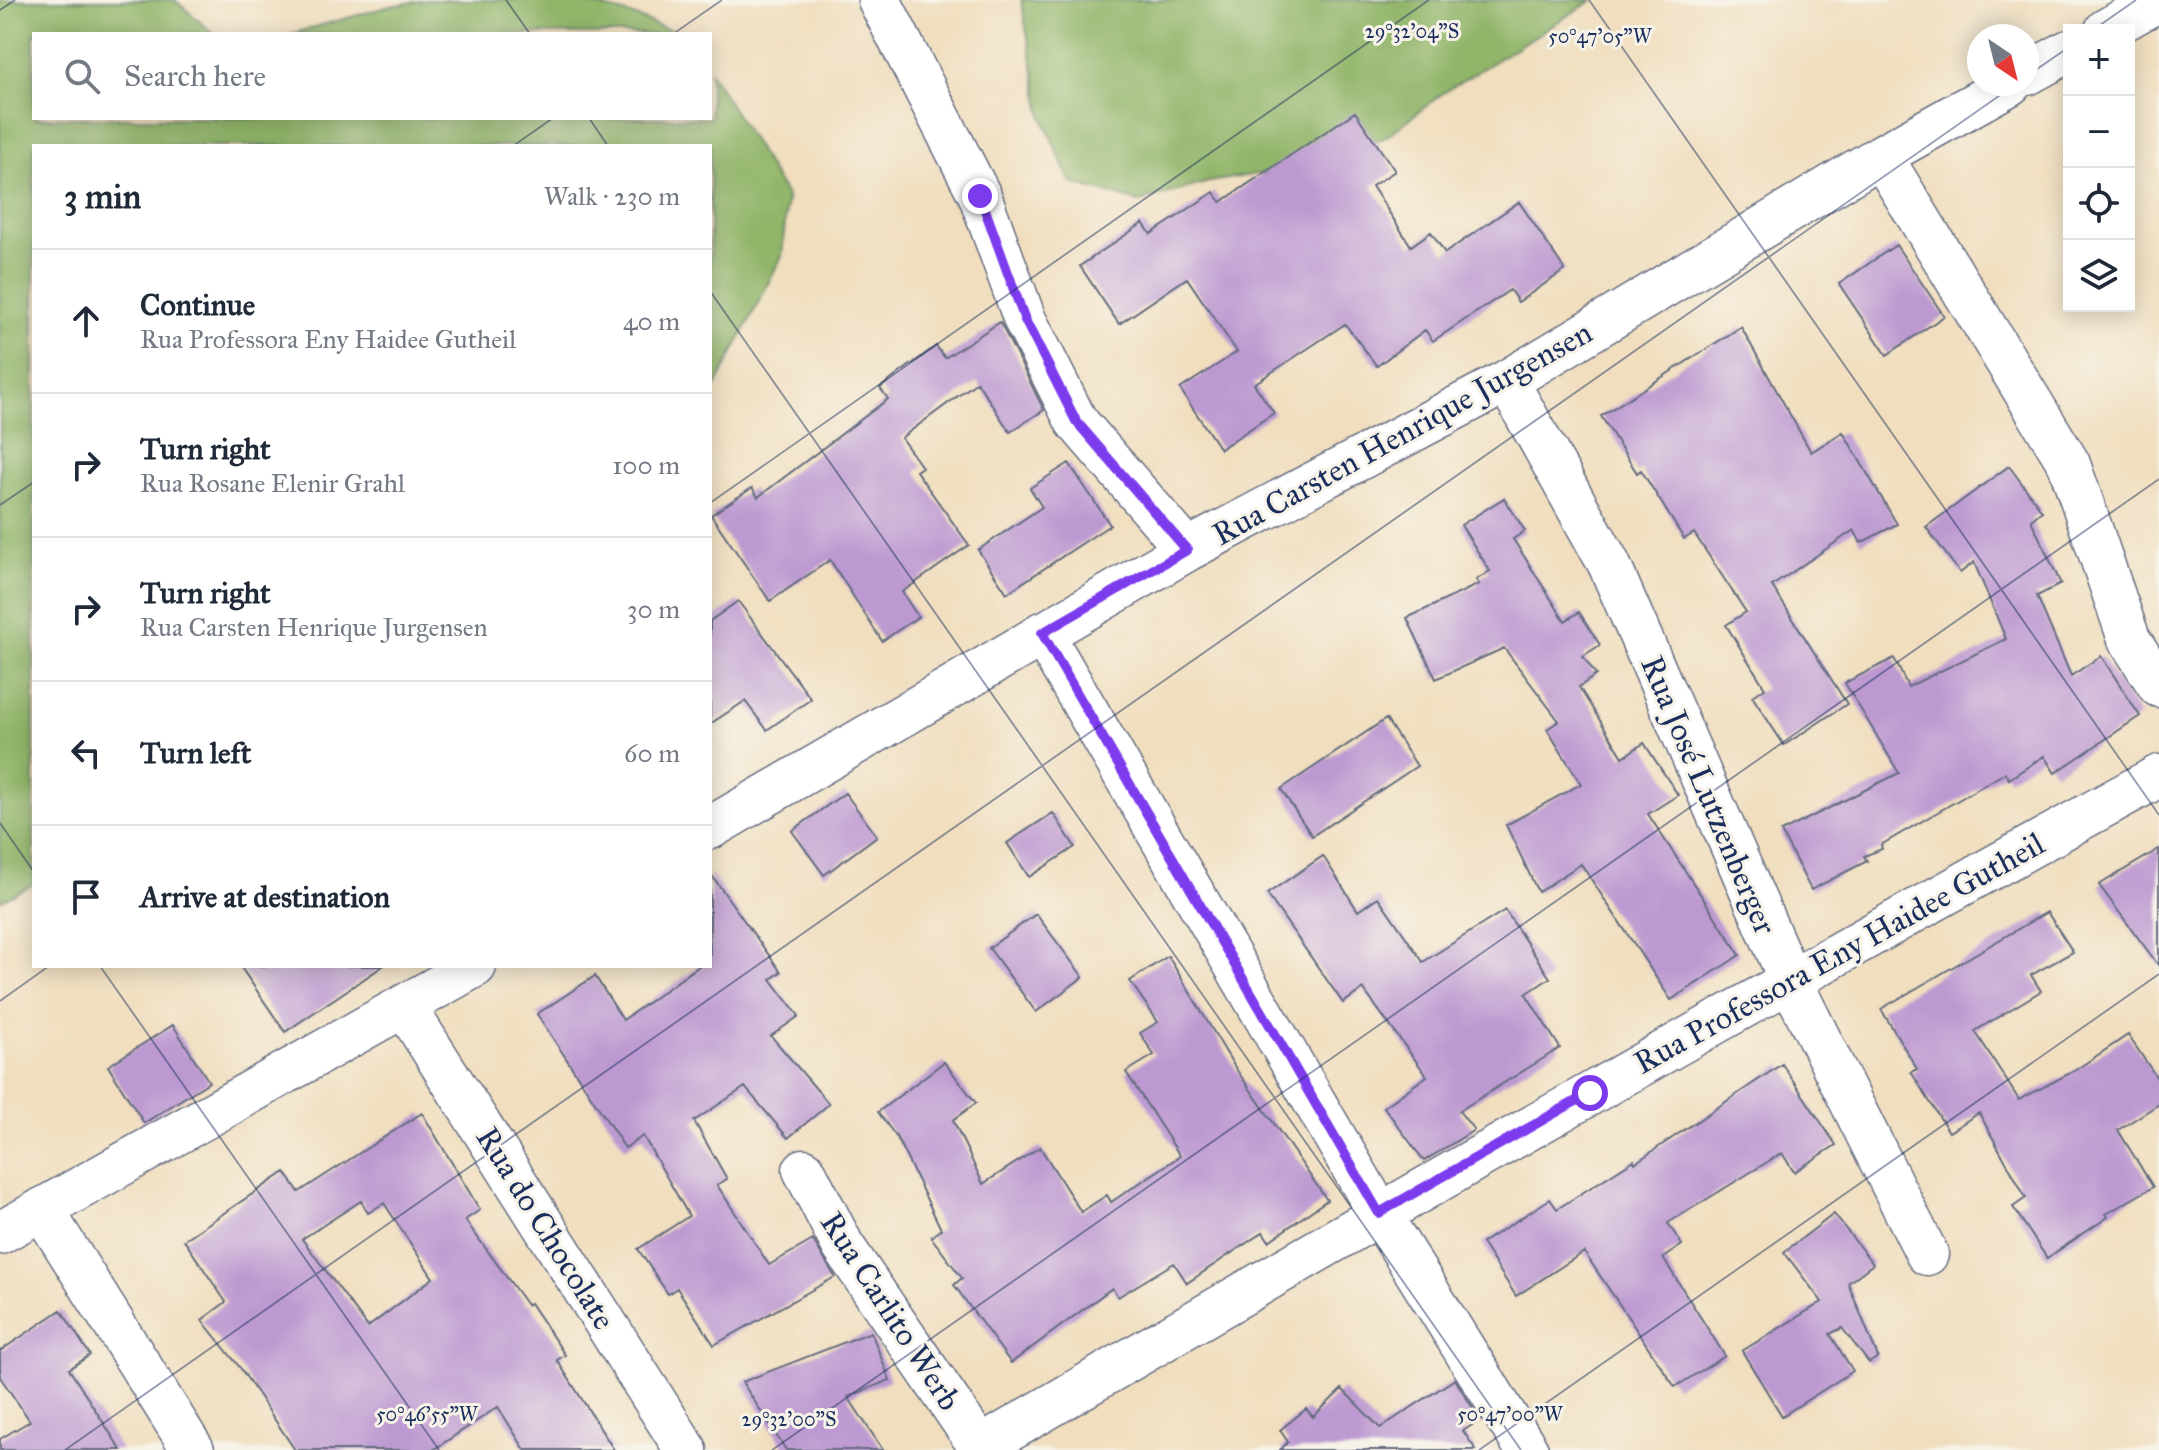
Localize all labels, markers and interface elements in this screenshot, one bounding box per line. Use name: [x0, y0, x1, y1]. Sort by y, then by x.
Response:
text: 29°32'04"S: [1365, 19, 1459, 43]
text: 50°47'05"W: [1548, 24, 1653, 48]
north arrow: [1967, 24, 2039, 96]
map controls: [2063, 24, 2135, 312]
button: +: [2063, 24, 2135, 96]
search box: [32, 32, 712, 120]
icon: search: [60, 54, 104, 98]
text: Search here: [124, 58, 266, 94]
button: −: [2063, 96, 2135, 168]
button: locate: [2063, 168, 2135, 240]
text: 3 min: [64, 176, 141, 217]
route end: [962, 178, 998, 214]
text: Walk · 230 m: [544, 180, 680, 212]
button: layers: [2063, 240, 2135, 312]
text: Continue: [140, 287, 255, 323]
icon: ahead: [64, 299, 108, 343]
text: 40 m: [623, 305, 680, 337]
street label: Rua Carsten Henrique Jurgensen: [1206, 313, 1599, 554]
text: Rua Professora Eny Haidee Gutheil: [140, 323, 516, 355]
text: Turn right: [140, 431, 271, 467]
icon: right: [64, 443, 108, 487]
text: 100 m: [612, 449, 680, 481]
text: Rua Rosane Elenir Grahl: [140, 467, 405, 499]
text: Turn right: [140, 575, 271, 611]
icon: right: [64, 587, 108, 631]
text: 30 m: [627, 593, 680, 625]
text: Rua Carsten Henrique Jurgensen: [140, 611, 488, 643]
street label: Rua José Lutzenberger: [1632, 650, 1785, 940]
icon: left: [64, 731, 108, 775]
text: Turn left: [140, 735, 251, 771]
text: 60 m: [624, 737, 680, 769]
street label: Rua Professora Eny Haidee Gutheil: [1627, 824, 2051, 1083]
icon: arrive: [64, 875, 108, 919]
text: Arrive at destination: [140, 879, 390, 915]
route start: [1572, 1075, 1608, 1111]
street label: Rua do Chocolate: [468, 1120, 623, 1337]
street label: Rua Carlito Werb: [812, 1205, 969, 1418]
text: 50°46'55"W: [376, 1402, 479, 1426]
text: 50°47'00"W: [1457, 1402, 1564, 1426]
text: 29°32'00"S: [742, 1407, 836, 1431]

